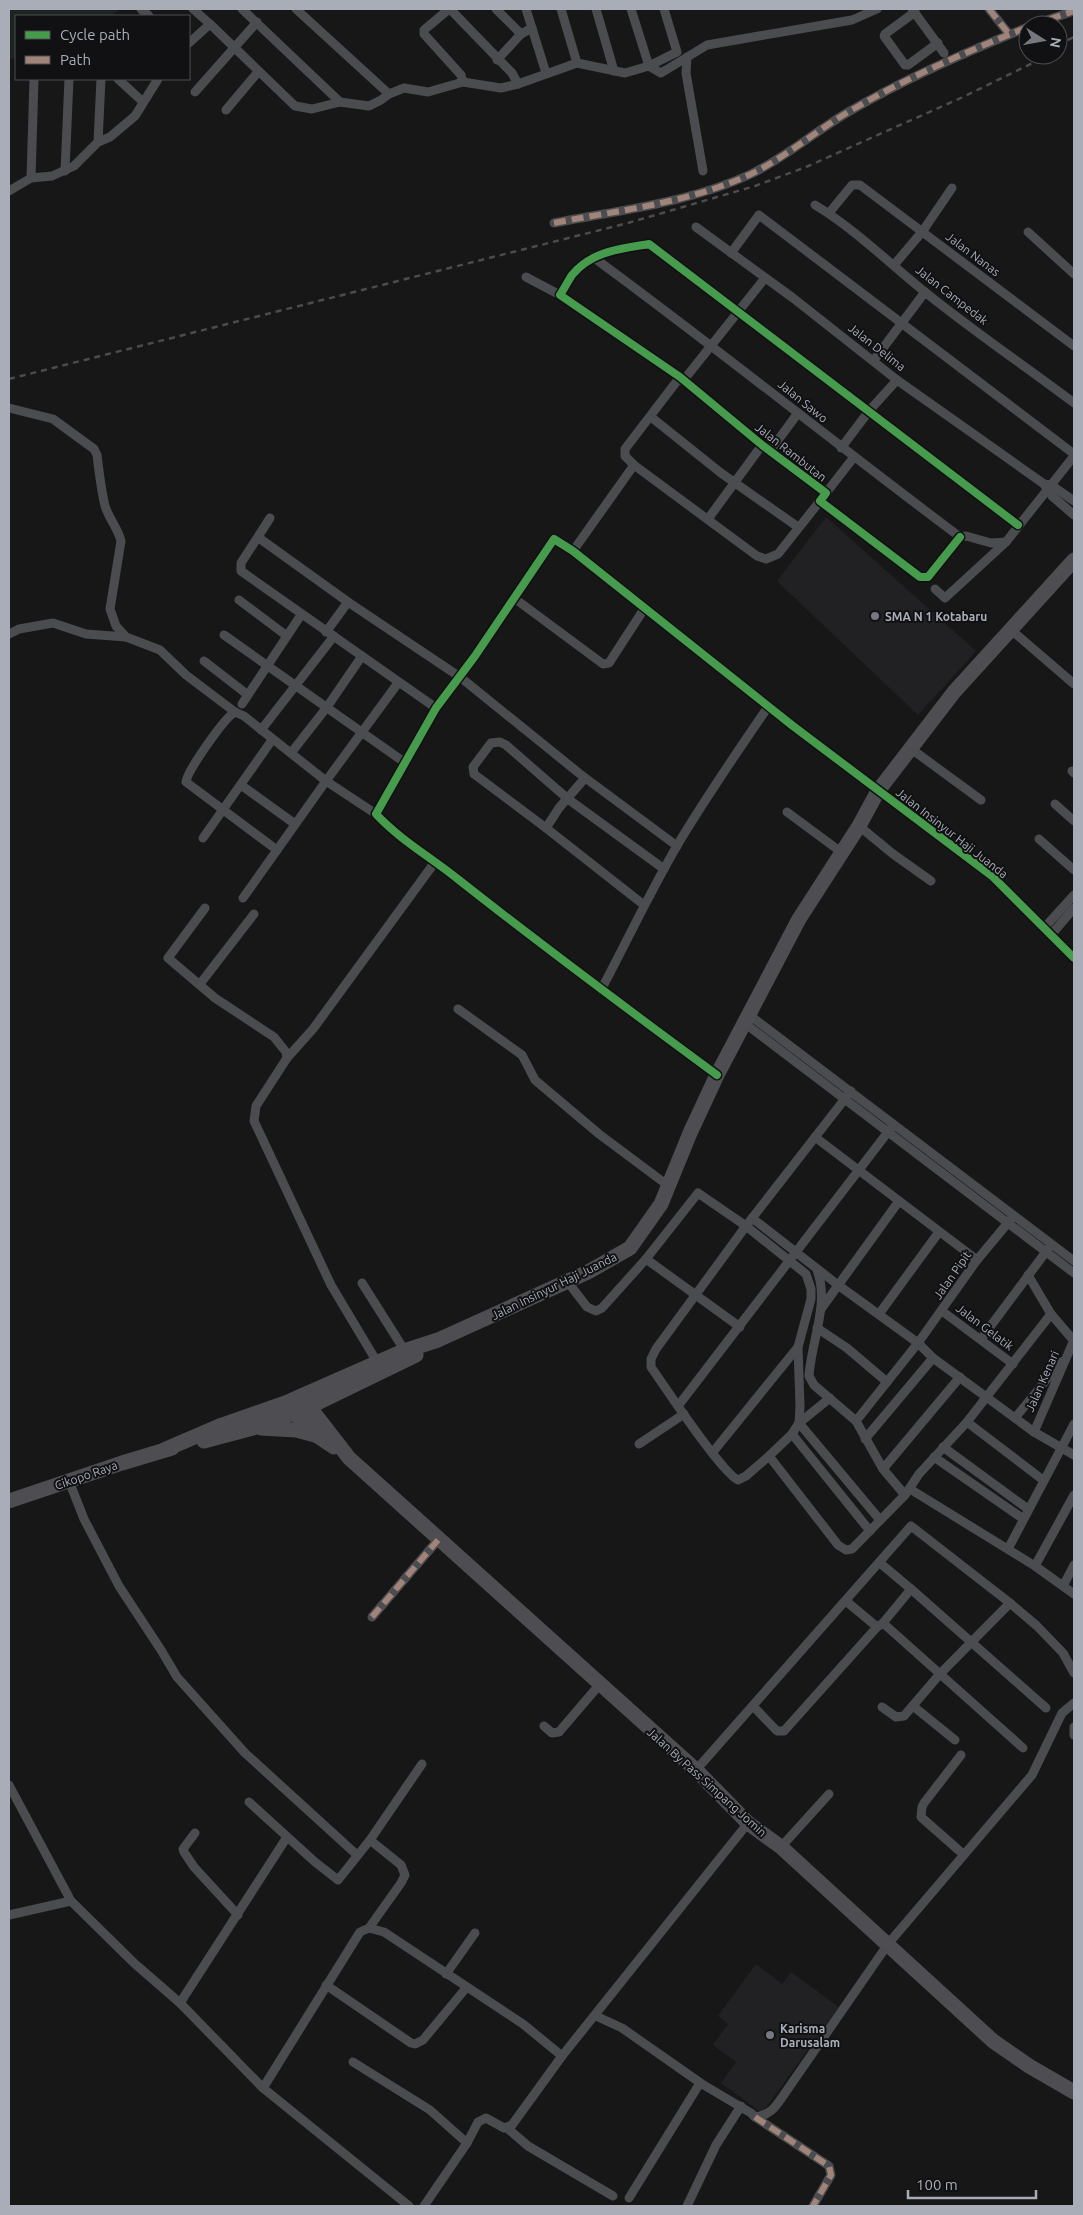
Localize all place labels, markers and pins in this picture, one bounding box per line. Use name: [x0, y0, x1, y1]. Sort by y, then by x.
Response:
marker: SMA N 1 Kotabaru: [869, 610, 881, 622]
place label: SMA N 1 Kotabaru: [885, 610, 987, 623]
place label: Karisma Darusalam: [780, 2022, 840, 2049]
marker: Karisma Darusalam: [764, 2029, 776, 2041]

